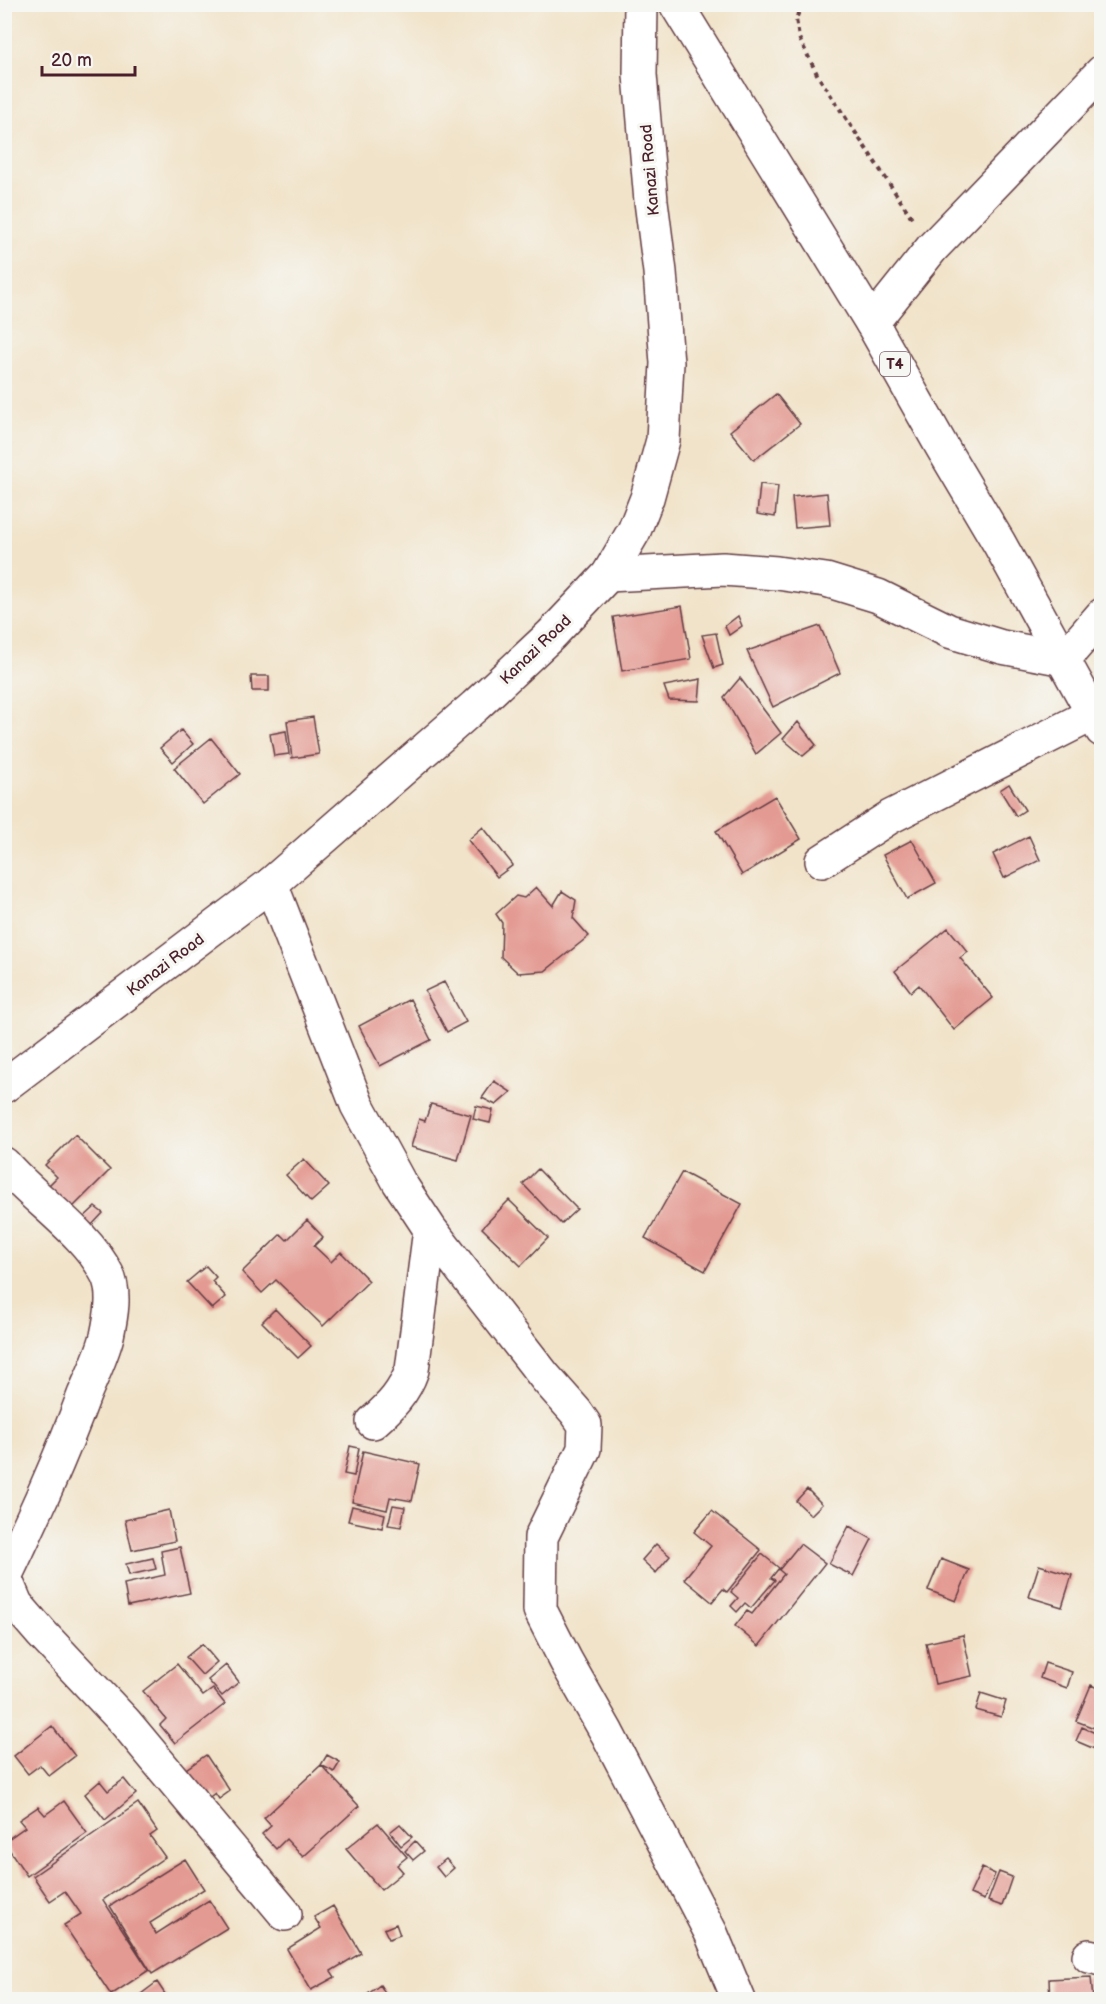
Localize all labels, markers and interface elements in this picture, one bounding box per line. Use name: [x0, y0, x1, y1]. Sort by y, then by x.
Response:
scale bar: [42, 39, 135, 77]
text: 20 m: [51, 50, 92, 71]
street label: Kanazi Road: [637, 123, 664, 216]
road number: T4: [880, 352, 910, 376]
street label: Kanazi Road: [496, 611, 576, 689]
street label: Kanazi Road: [124, 930, 208, 1000]

